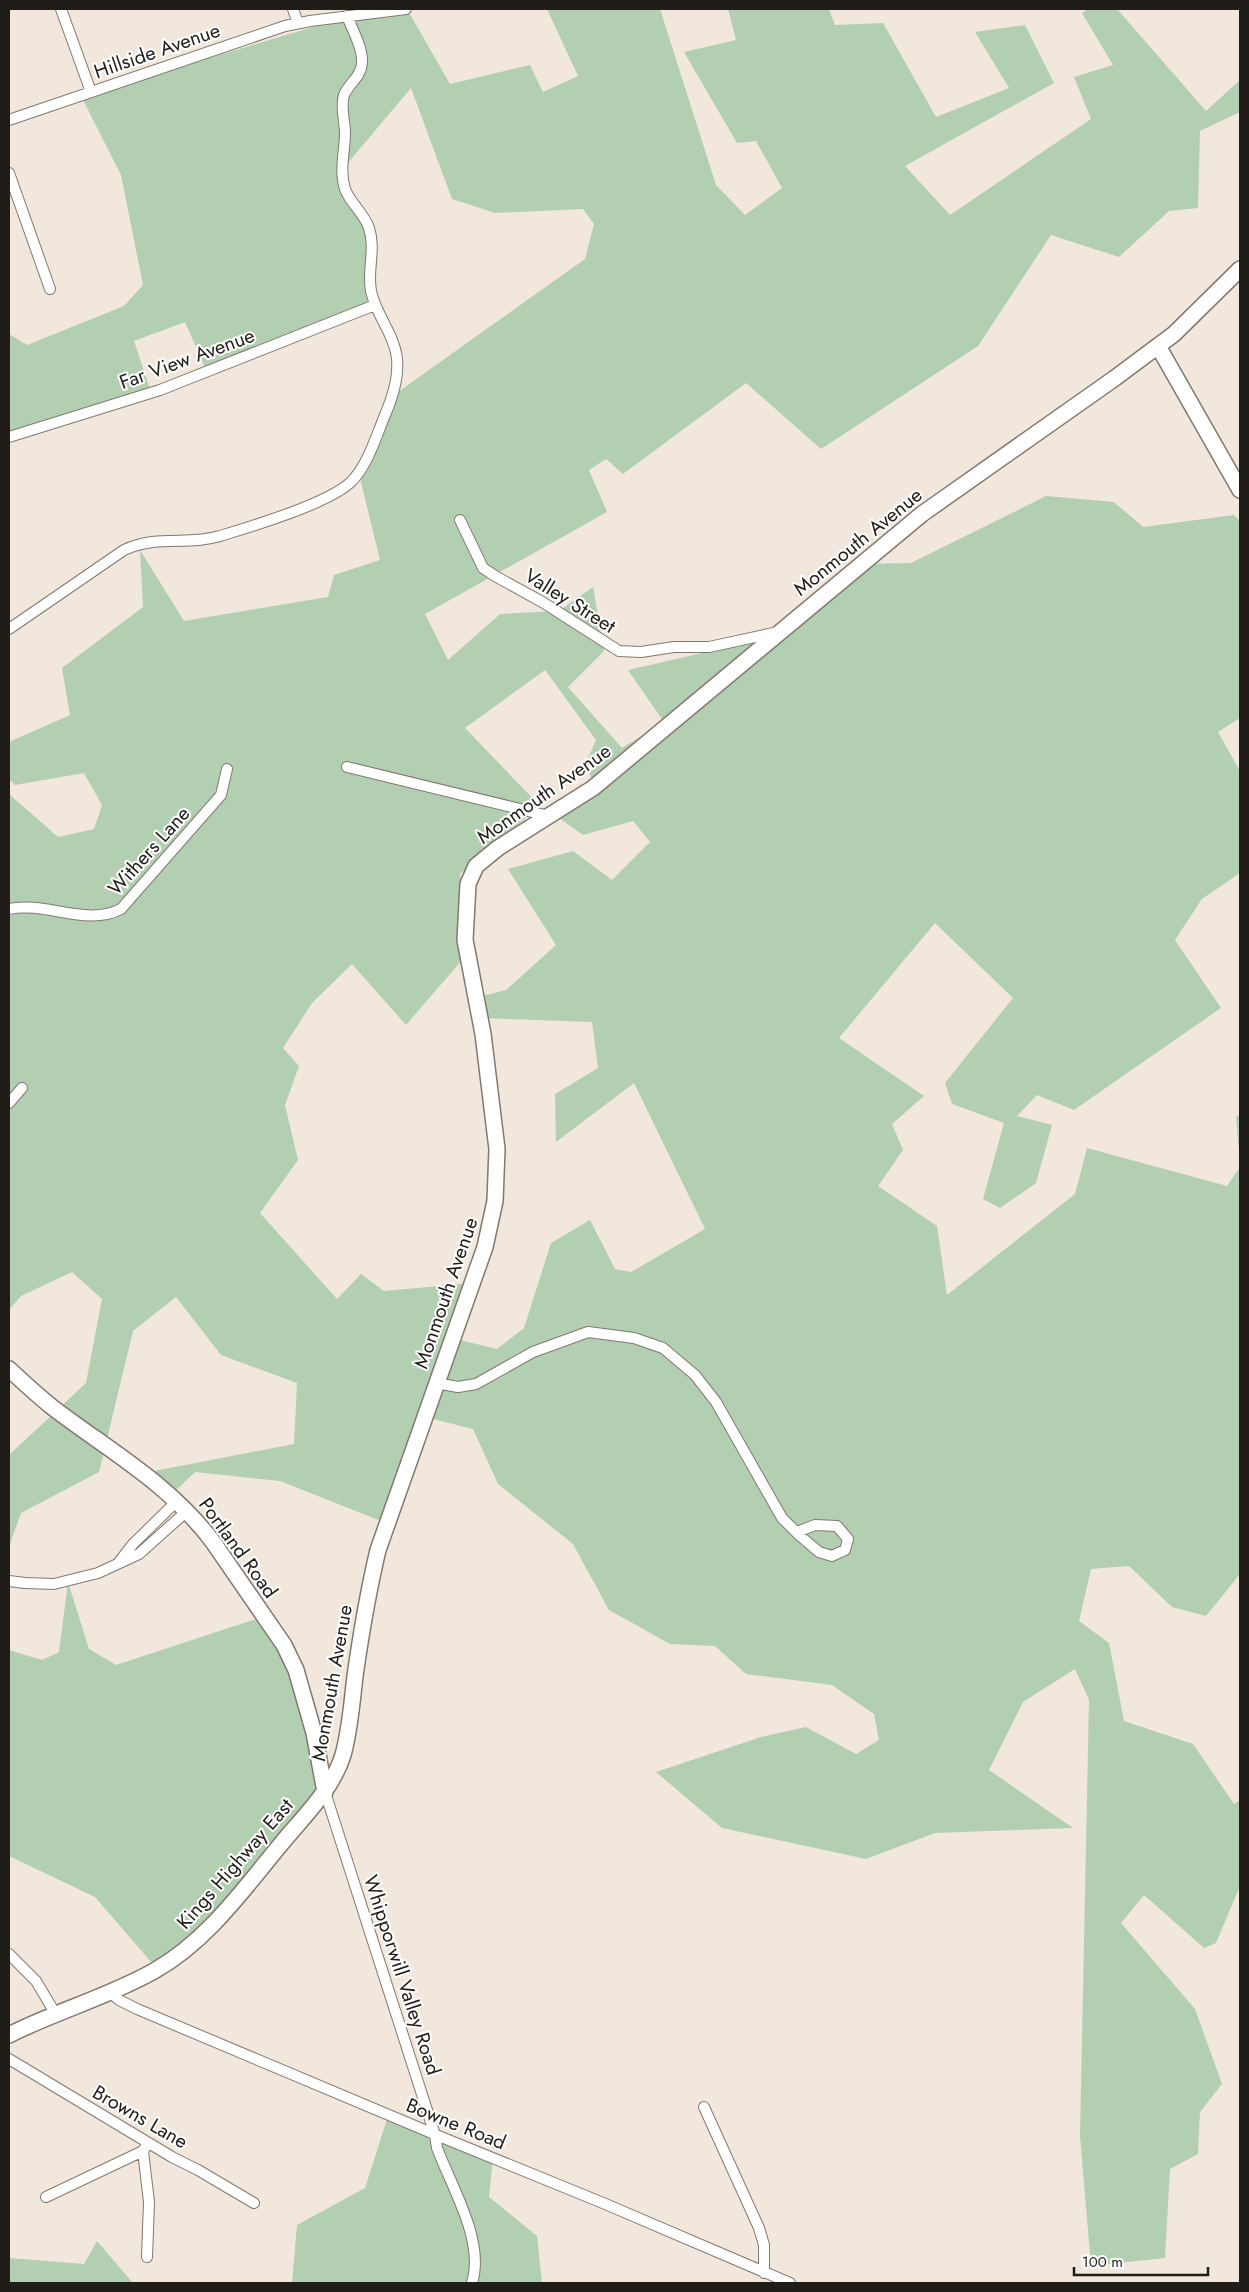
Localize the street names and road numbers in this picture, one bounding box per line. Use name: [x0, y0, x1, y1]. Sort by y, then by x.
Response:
street label: Hillside Avenue: [90, 16, 224, 86]
street label: Far View Avenue: [115, 321, 259, 397]
street label: Monmouth Avenue: [787, 481, 929, 603]
street label: Valley Street: [519, 562, 621, 641]
street label: Monmouth Avenue: [471, 737, 617, 851]
street label: Withers Lane: [101, 800, 197, 902]
street label: Monmouth Avenue: [407, 1213, 485, 1373]
street label: Portland Road: [192, 1492, 284, 1604]
street label: Monmouth Avenue: [304, 1603, 360, 1763]
street label: Kings Highway East: [170, 1792, 300, 1936]
street label: Whipporwill Valley Road: [356, 1871, 448, 2079]
street label: Browns Lane: [87, 2078, 193, 2156]
street label: Bowne Road: [402, 2091, 510, 2157]

